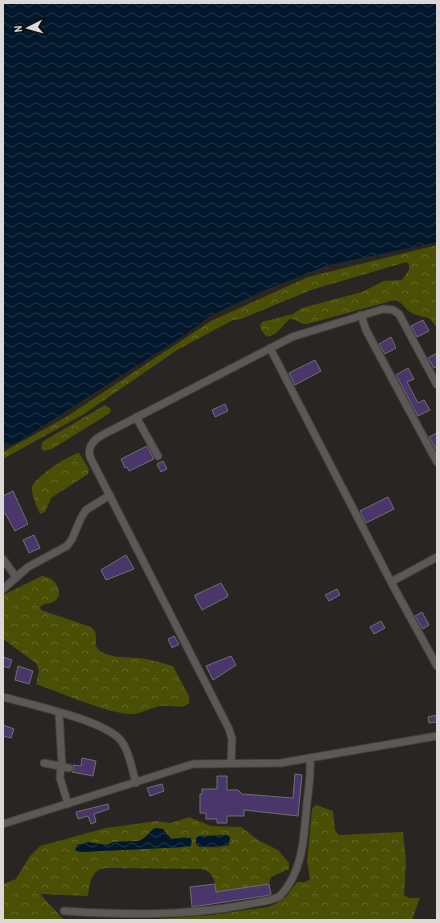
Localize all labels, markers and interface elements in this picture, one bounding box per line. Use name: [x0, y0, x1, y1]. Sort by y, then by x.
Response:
north arrow: [8, 8, 48, 48]
text: N: [11, 25, 25, 33]

